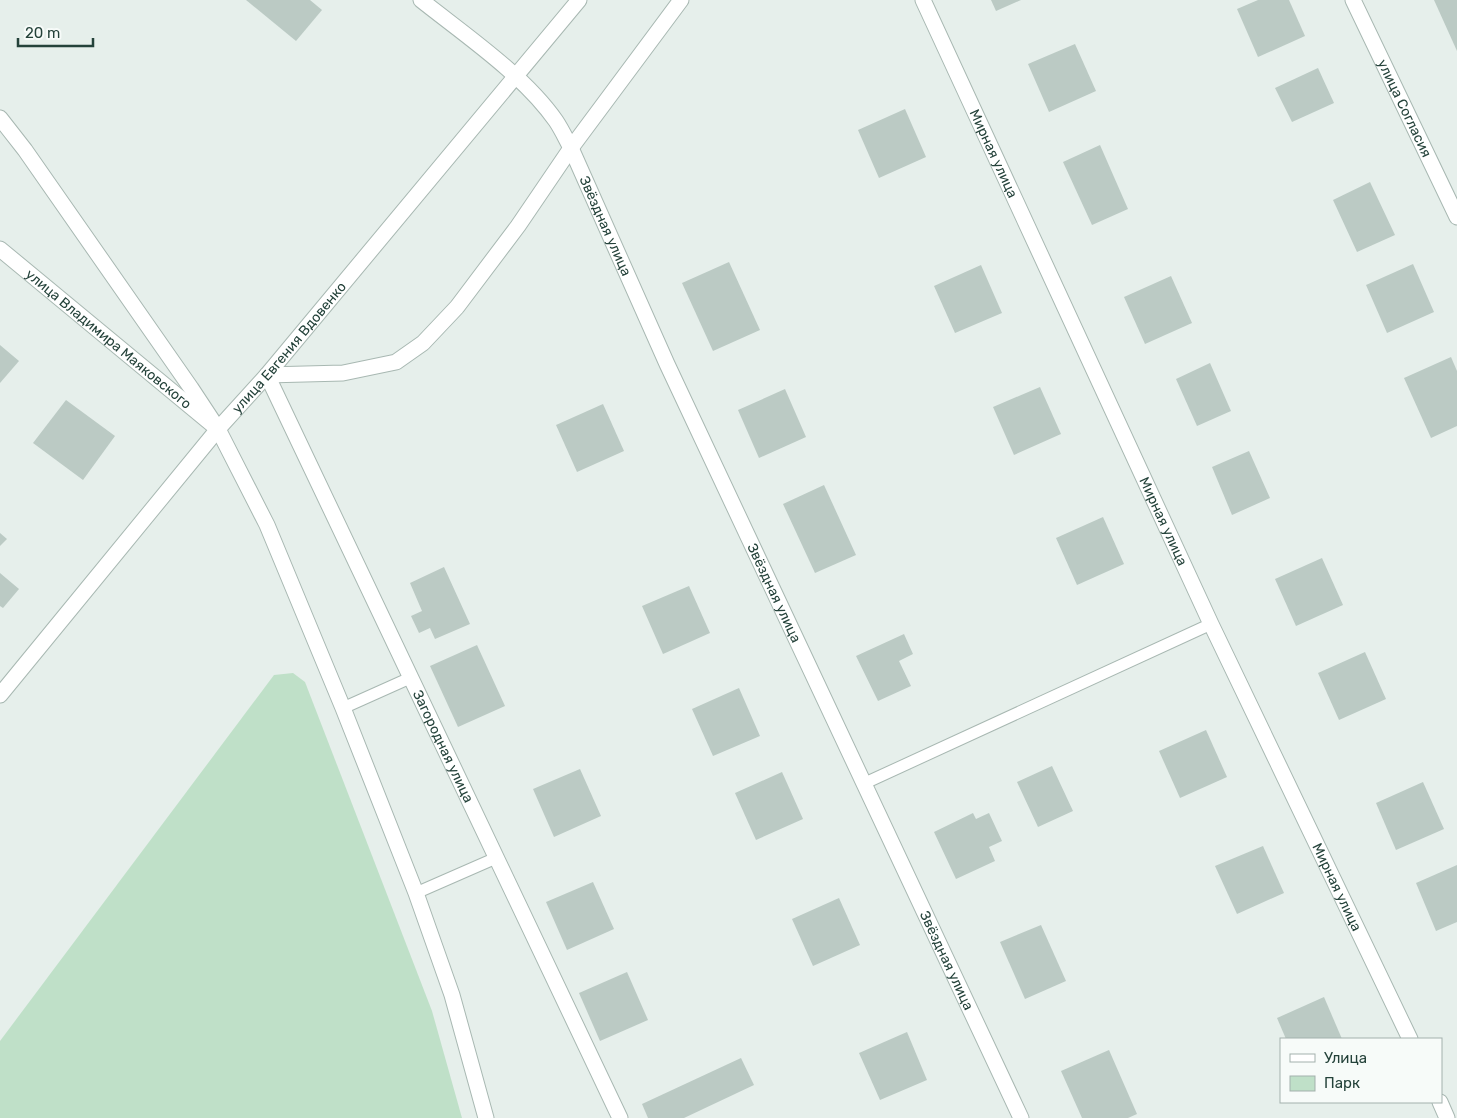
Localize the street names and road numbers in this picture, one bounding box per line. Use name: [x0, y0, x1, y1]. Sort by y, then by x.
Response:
street label: улица Согласия: [1374, 57, 1435, 160]
street label: Мирная улица: [966, 107, 1021, 201]
street label: Звёздная улица: [576, 173, 635, 279]
street label: улица Владимира Маяковского: [22, 266, 195, 413]
street label: улица Евгения Вдовенко: [229, 279, 350, 417]
street label: Мирная улица: [1135, 474, 1191, 568]
street label: Звёздная улица: [743, 541, 805, 645]
street label: Загородная улица: [409, 687, 477, 806]
street label: Мирная улица: [1308, 840, 1365, 934]
street label: Звёздная улица: [916, 908, 977, 1013]

